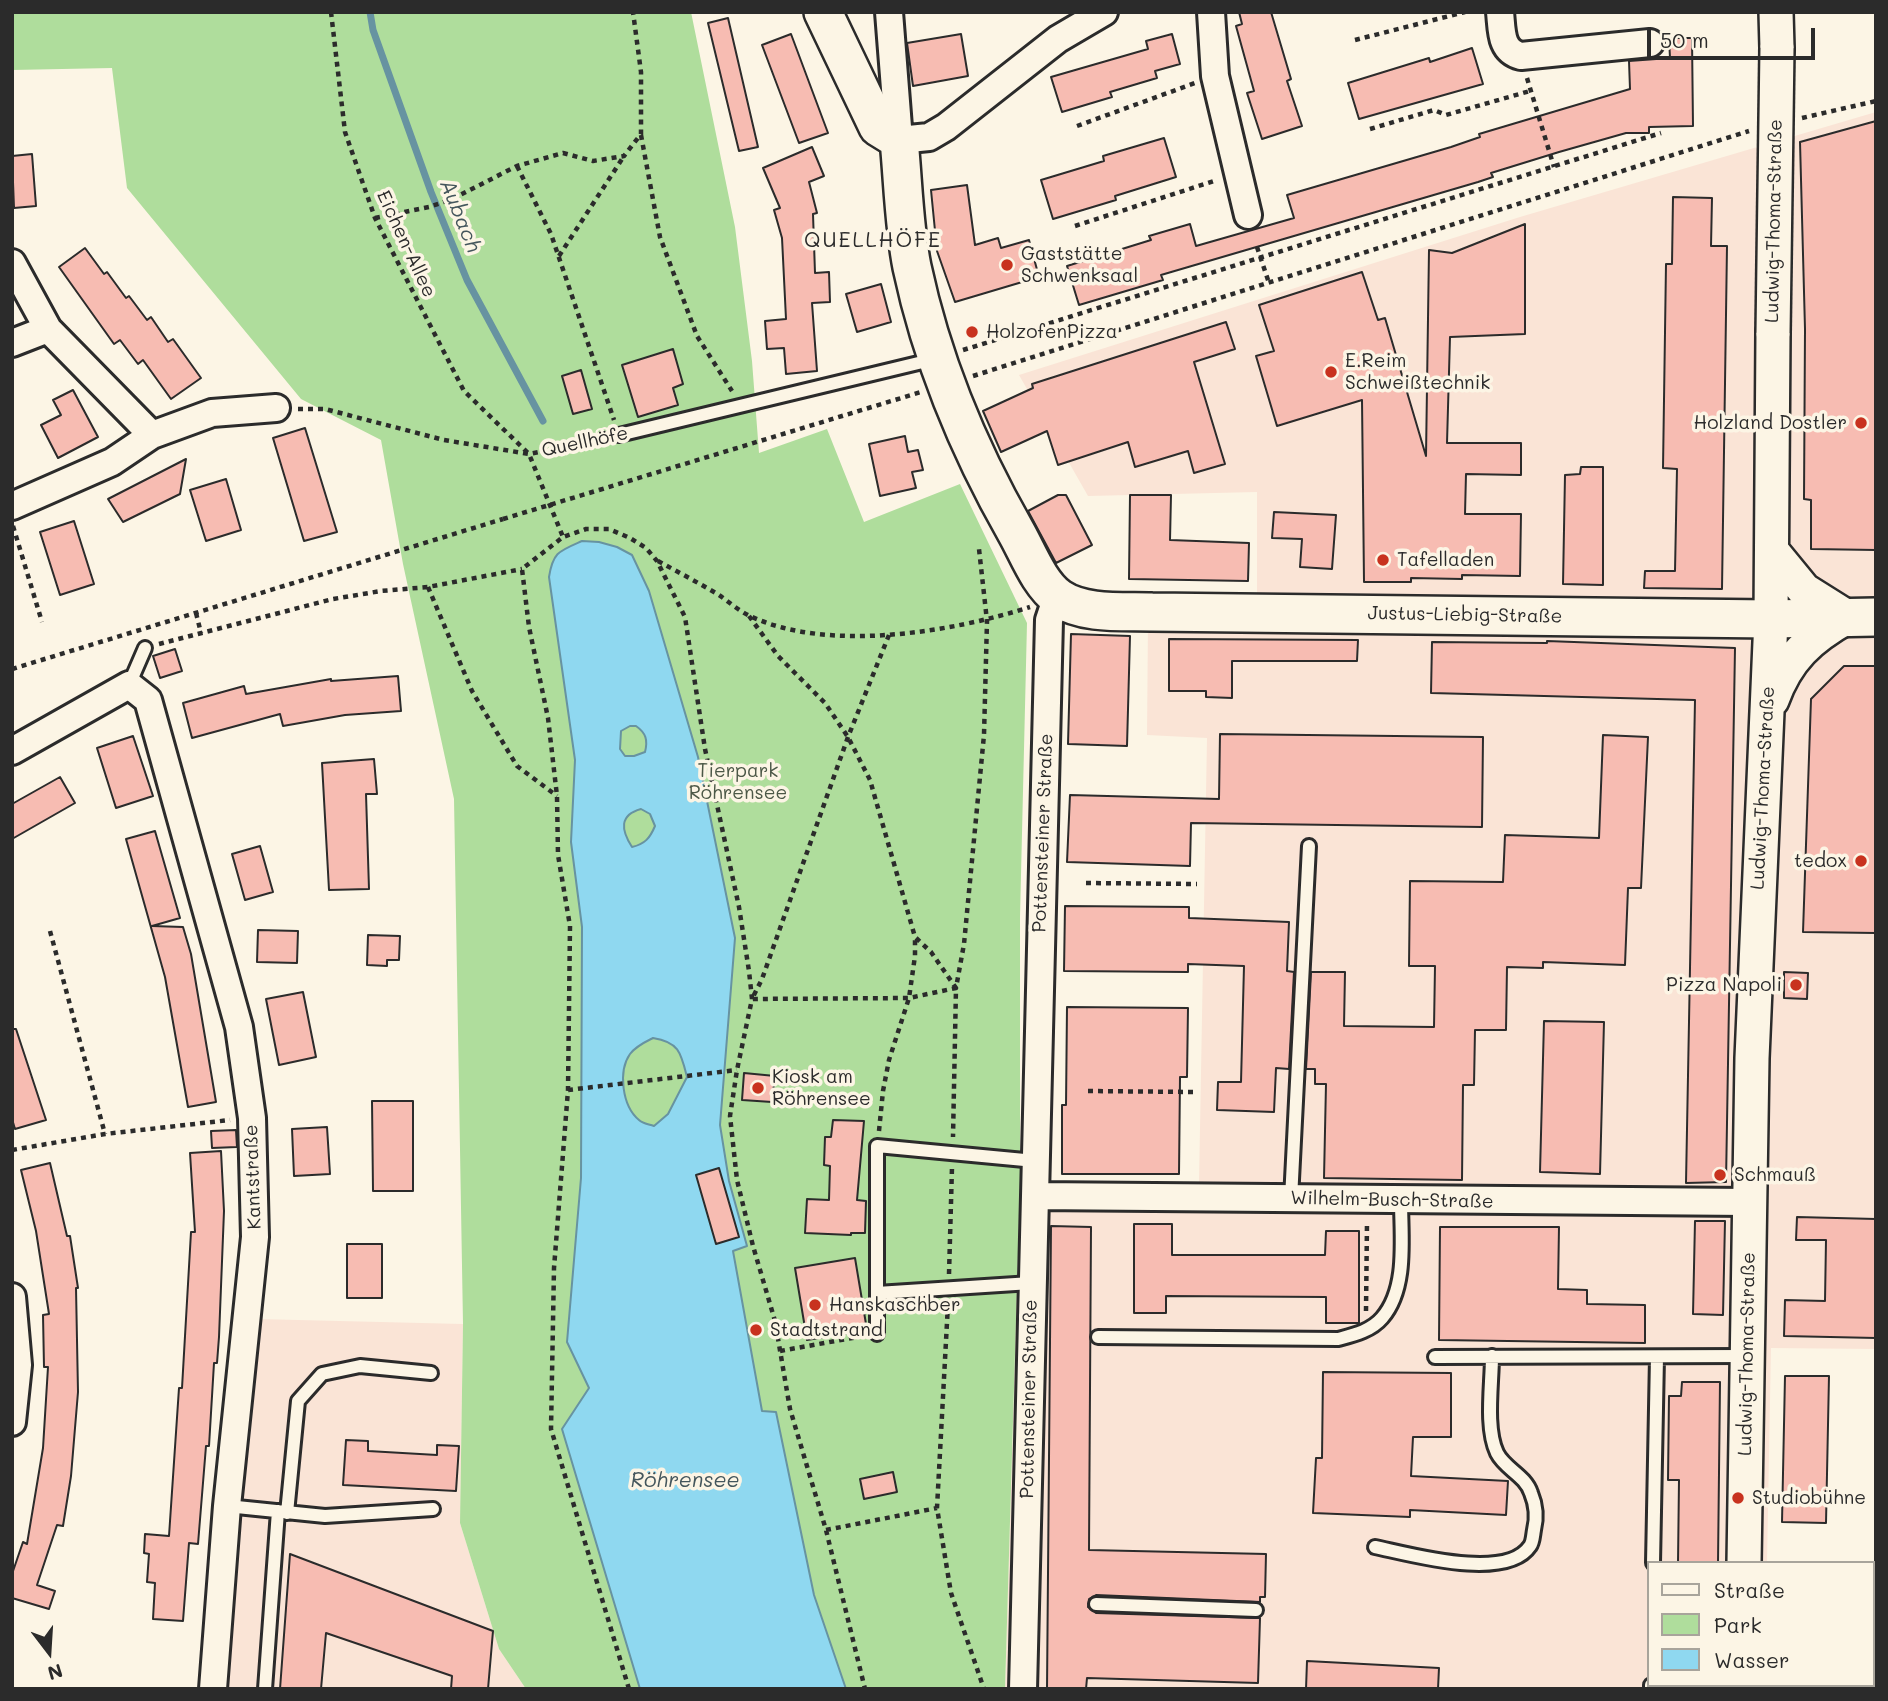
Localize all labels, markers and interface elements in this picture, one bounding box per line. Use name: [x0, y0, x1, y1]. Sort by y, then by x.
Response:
scale bar: [1650, 14, 1818, 58]
text: 50 m: [1660, 26, 1709, 53]
street label: Ludwig-Thoma-Straße: [1761, 119, 1787, 323]
water label: Aubach: [434, 176, 486, 256]
street label: Eichen-Allee: [371, 187, 441, 301]
district label: QUELLHÖFE: [805, 228, 941, 254]
place label: Gaststätte Schwenksaal: [1021, 243, 1138, 287]
marker: Gaststätte Schwenksaal: [999, 257, 1015, 273]
place label: HolzofenPizza: [986, 321, 1117, 343]
marker: HolzofenPizza: [964, 324, 980, 340]
place label: E.Reim Schweißtechnik: [1345, 350, 1490, 394]
marker: E.Reim Schweißtechnik: [1323, 364, 1339, 380]
place label: Holzland Dostler: [1694, 412, 1847, 434]
marker: Holzland Dostler: [1853, 415, 1869, 431]
street label: Quellhöfe: [540, 422, 630, 462]
place label: Tafelladen: [1397, 549, 1494, 571]
marker: Tafelladen: [1375, 552, 1391, 568]
street label: Justus-Liebig-Straße: [1367, 602, 1563, 628]
street label: Ludwig-Thoma-Straße: [1746, 686, 1780, 890]
street label: Pottensteiner Straße: [1028, 733, 1058, 933]
park label: Tierpark Röhrensee: [689, 760, 787, 804]
place label: tedox: [1794, 850, 1847, 872]
marker: tedox: [1853, 853, 1869, 869]
place label: Pizza Napoli: [1666, 974, 1782, 996]
marker: Pizza Napoli: [1788, 977, 1804, 993]
place label: Kiosk am Röhrensee: [772, 1066, 871, 1110]
marker: Kiosk am Röhrensee: [750, 1080, 766, 1096]
street label: Kantstraße: [240, 1124, 266, 1230]
place label: Schmauß: [1734, 1164, 1816, 1186]
marker: Schmauß: [1712, 1167, 1728, 1183]
street label: Wilhelm-Busch-Straße: [1290, 1187, 1494, 1213]
street label: Ludwig-Thoma-Straße: [1734, 1252, 1760, 1456]
place label: Hanskaschber: [829, 1294, 961, 1316]
marker: Hanskaschber: [807, 1297, 823, 1313]
street label: Pottensteiner Straße: [1016, 1299, 1042, 1499]
place label: Stadtstrand: [770, 1319, 883, 1341]
marker: Stadtstrand: [748, 1322, 764, 1338]
water label: Röhrensee: [630, 1468, 740, 1494]
place label: Studiobühne: [1752, 1487, 1866, 1509]
marker: Studiobühne: [1730, 1490, 1746, 1506]
legend: [1646, 1561, 1874, 1687]
text: Straße: [1714, 1576, 1785, 1603]
text: Park: [1714, 1611, 1762, 1638]
north arrow: [14, 1617, 84, 1687]
text: Wasser: [1714, 1646, 1789, 1673]
text: N: [45, 1658, 66, 1687]

